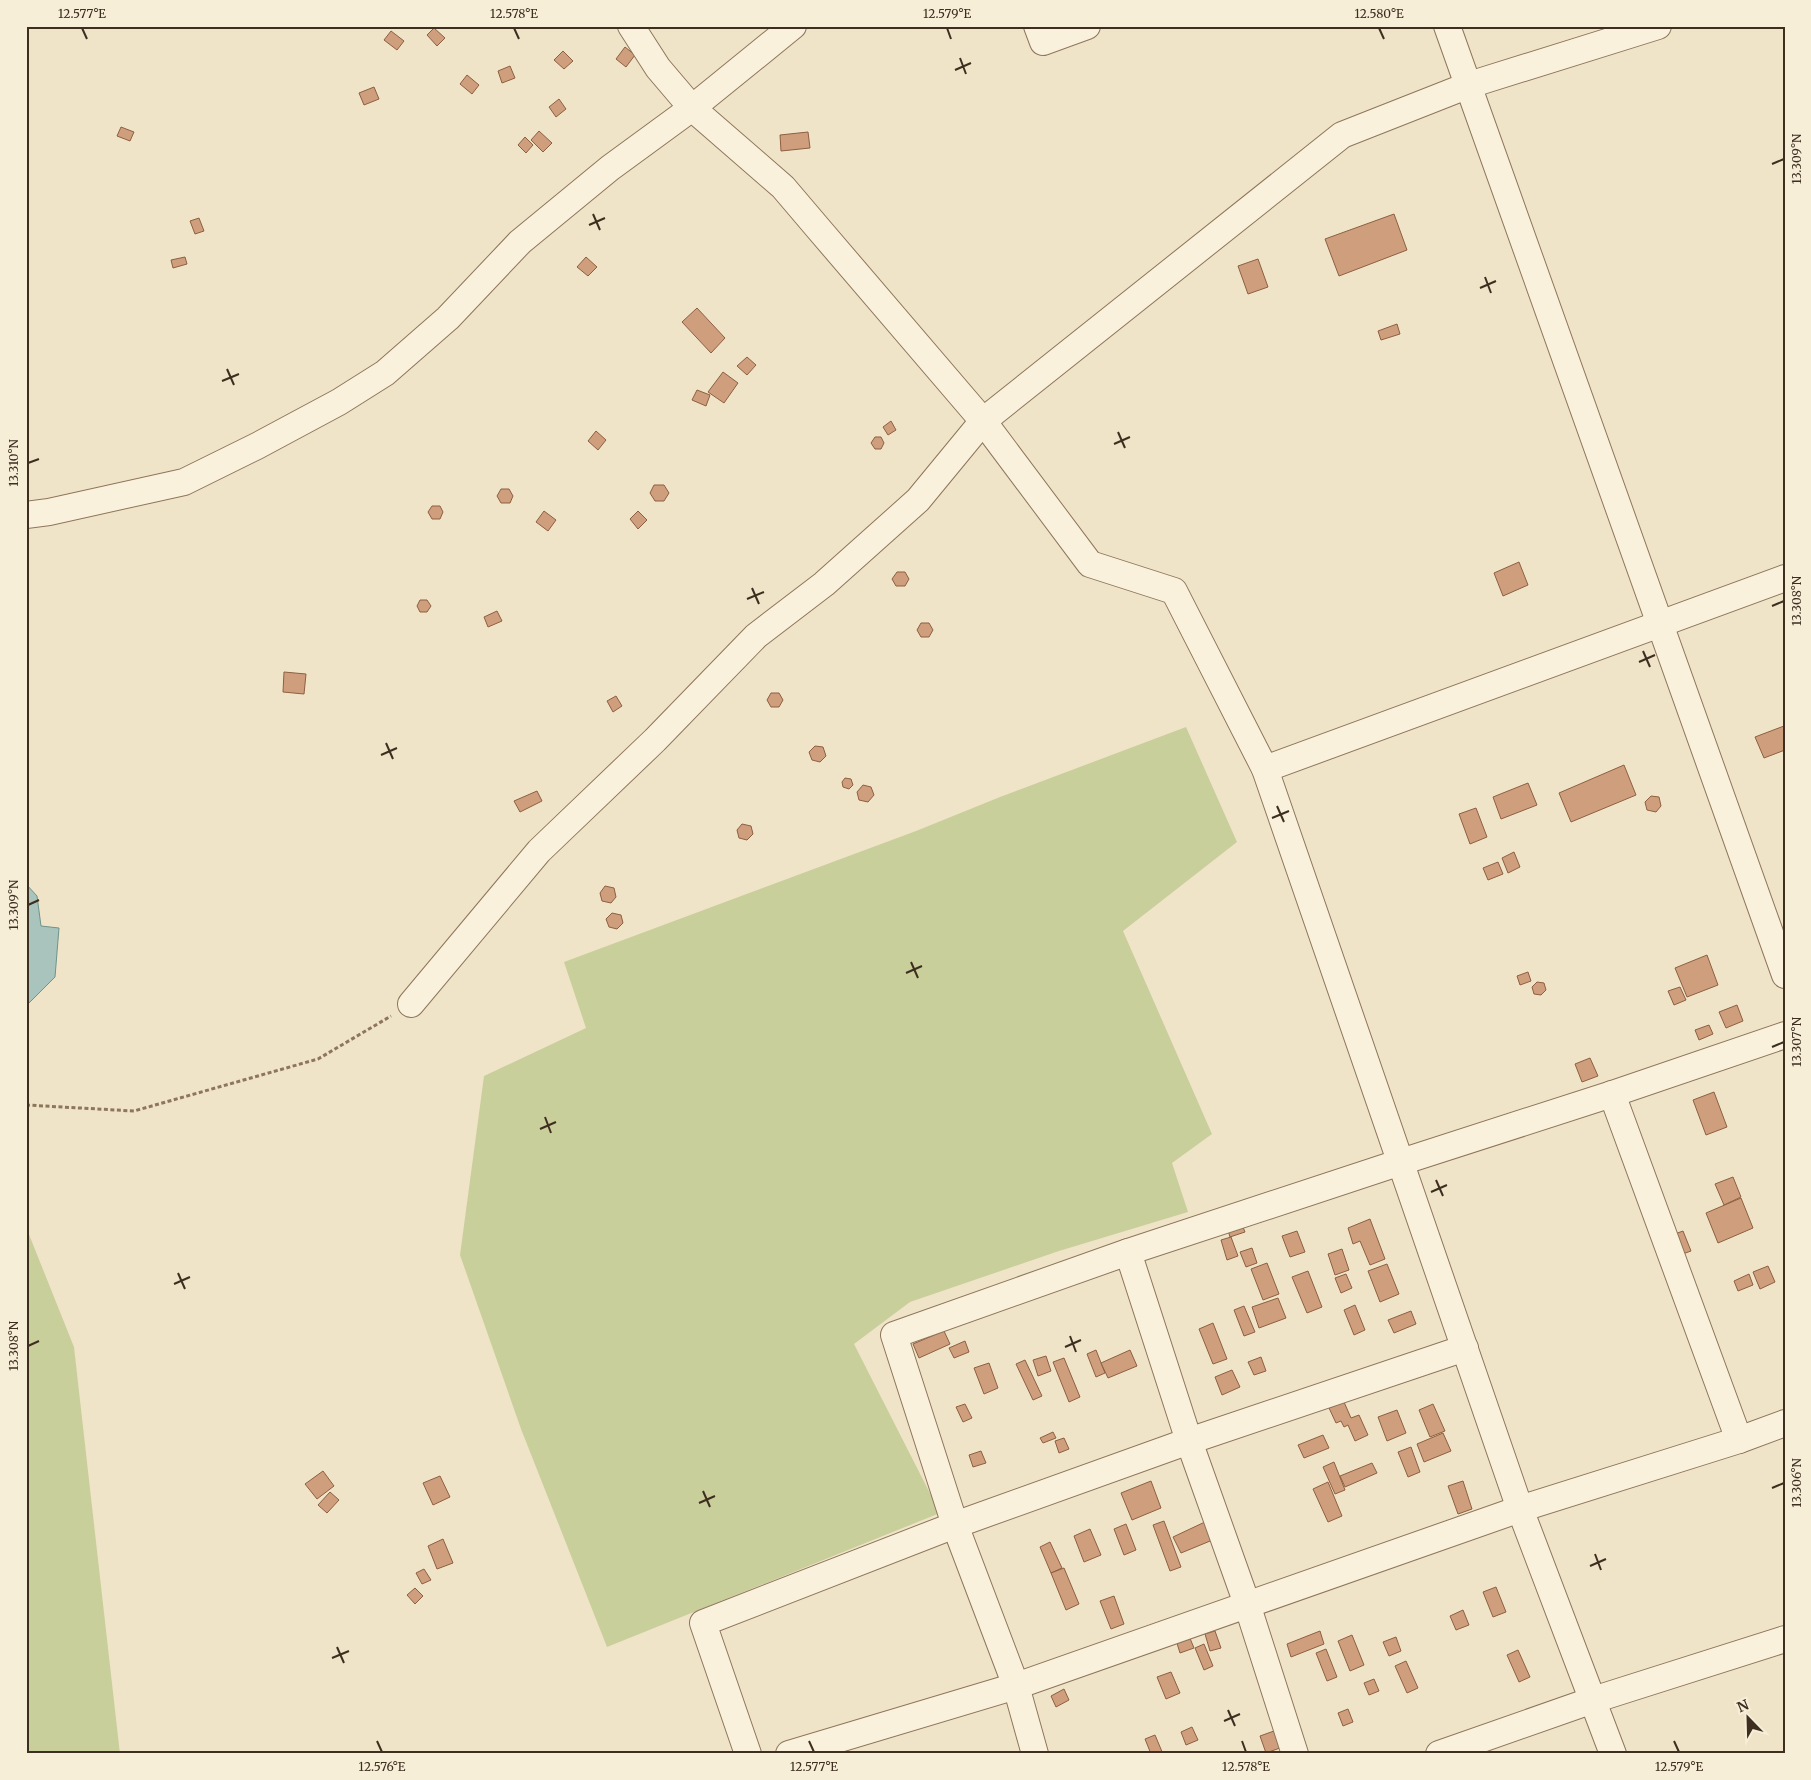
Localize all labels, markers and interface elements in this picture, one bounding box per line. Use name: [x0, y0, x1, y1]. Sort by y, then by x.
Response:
text: 12.577°E: [58, 6, 106, 21]
text: 12.578°E: [490, 6, 538, 21]
text: 12.579°E: [923, 6, 971, 21]
text: 12.580°E: [1354, 6, 1404, 21]
text: 13.309°N: [1789, 133, 1804, 184]
text: 13.310°N: [6, 439, 21, 487]
text: 13.308°N: [1789, 575, 1804, 626]
text: 13.309°N: [6, 879, 21, 930]
text: 13.307°N: [1789, 1016, 1804, 1067]
text: 13.308°N: [6, 1320, 21, 1371]
text: 13.306°N: [1789, 1458, 1804, 1508]
north arrow: [1724, 1692, 1774, 1742]
text: N: [1734, 1696, 1752, 1716]
text: 12.576°E: [359, 1759, 406, 1774]
text: 12.577°E: [790, 1759, 838, 1774]
text: 12.578°E: [1222, 1759, 1270, 1774]
text: 12.579°E: [1655, 1759, 1703, 1774]

